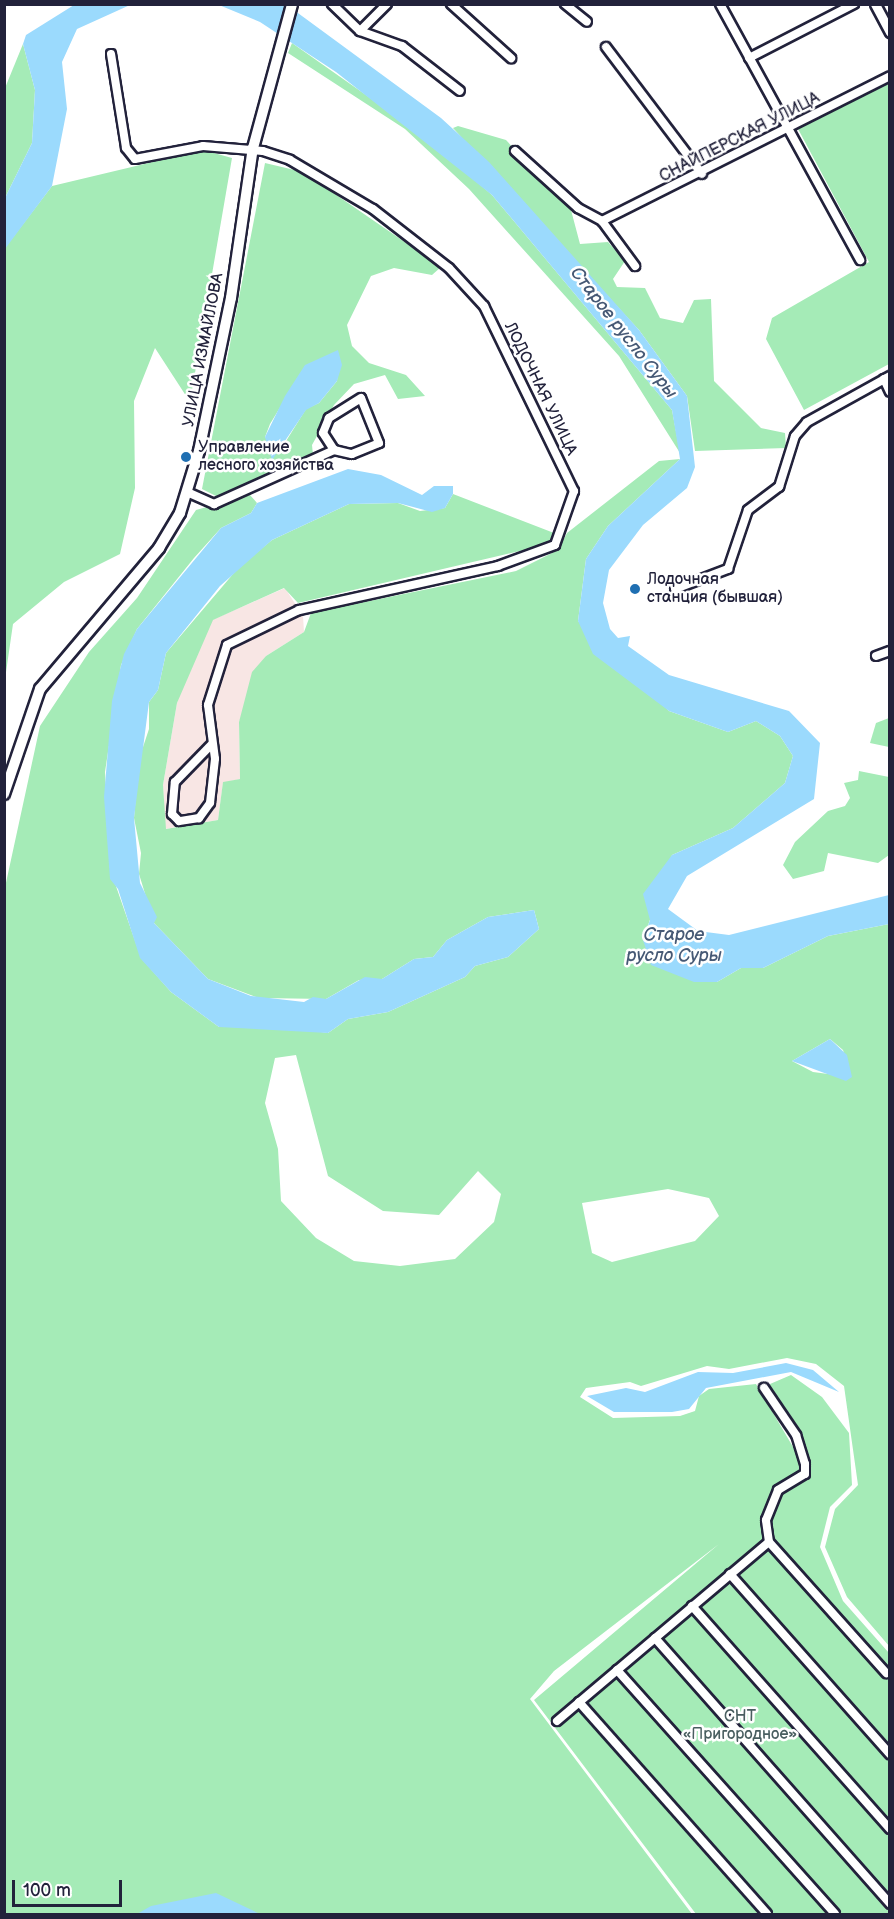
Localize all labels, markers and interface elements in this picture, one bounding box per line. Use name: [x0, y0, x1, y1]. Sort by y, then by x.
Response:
street label: СНАЙПЕРСКАЯ УЛИЦА: [657, 89, 823, 187]
water label: Старое русло Суры: [565, 263, 681, 403]
street label: УЛИЦА ИЗМАЙЛОВА: [180, 271, 228, 429]
street label: ЛОДОЧНАЯ УЛИЦА: [499, 319, 581, 459]
place label: Управление лесного хозяйства: [198, 438, 334, 476]
marker: Управление лесного хозяйства: [179, 450, 193, 464]
place label: Лодочная станция (бывшая): [647, 570, 783, 608]
marker: Лодочная станция (бывшая): [628, 582, 642, 596]
water label: Старое русло Суры: [626, 925, 722, 968]
park label: СНТ «Пригородное»: [683, 1707, 797, 1745]
scale bar: [15, 1868, 124, 1906]
text: 100 m: [23, 1880, 71, 1901]

